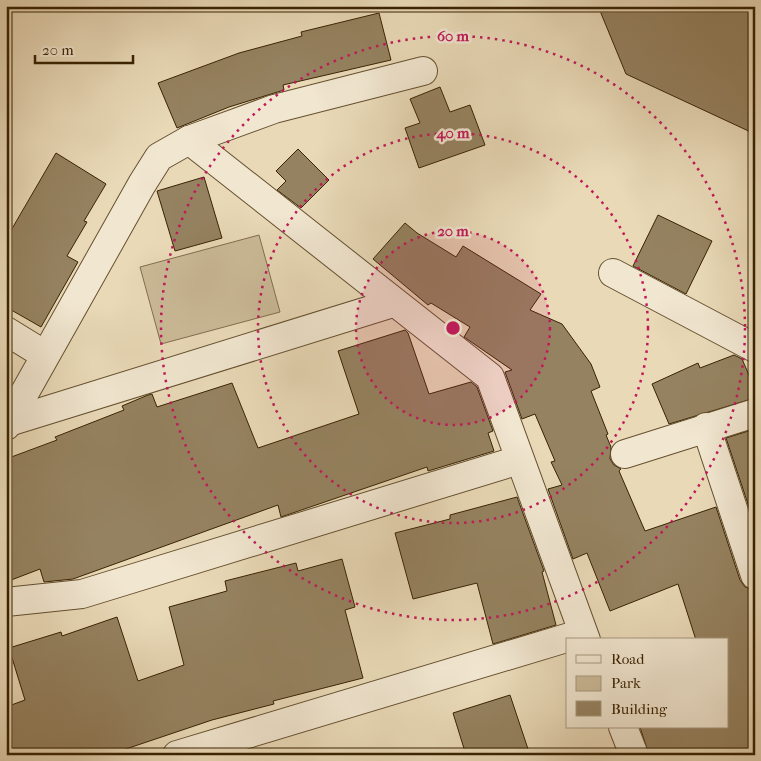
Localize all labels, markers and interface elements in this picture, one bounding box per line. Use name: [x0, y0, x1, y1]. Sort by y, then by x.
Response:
text: 60 m: [437, 27, 470, 45]
scale bar: [35, 32, 132, 64]
text: 20 m: [42, 41, 74, 59]
text: 40 m: [436, 124, 470, 142]
text: 20 m: [437, 222, 469, 240]
centre of rings: [444, 319, 462, 337]
legend: [566, 638, 728, 728]
text: Road: [611, 650, 645, 668]
text: Park: [611, 674, 641, 692]
text: Building: [611, 700, 668, 718]

